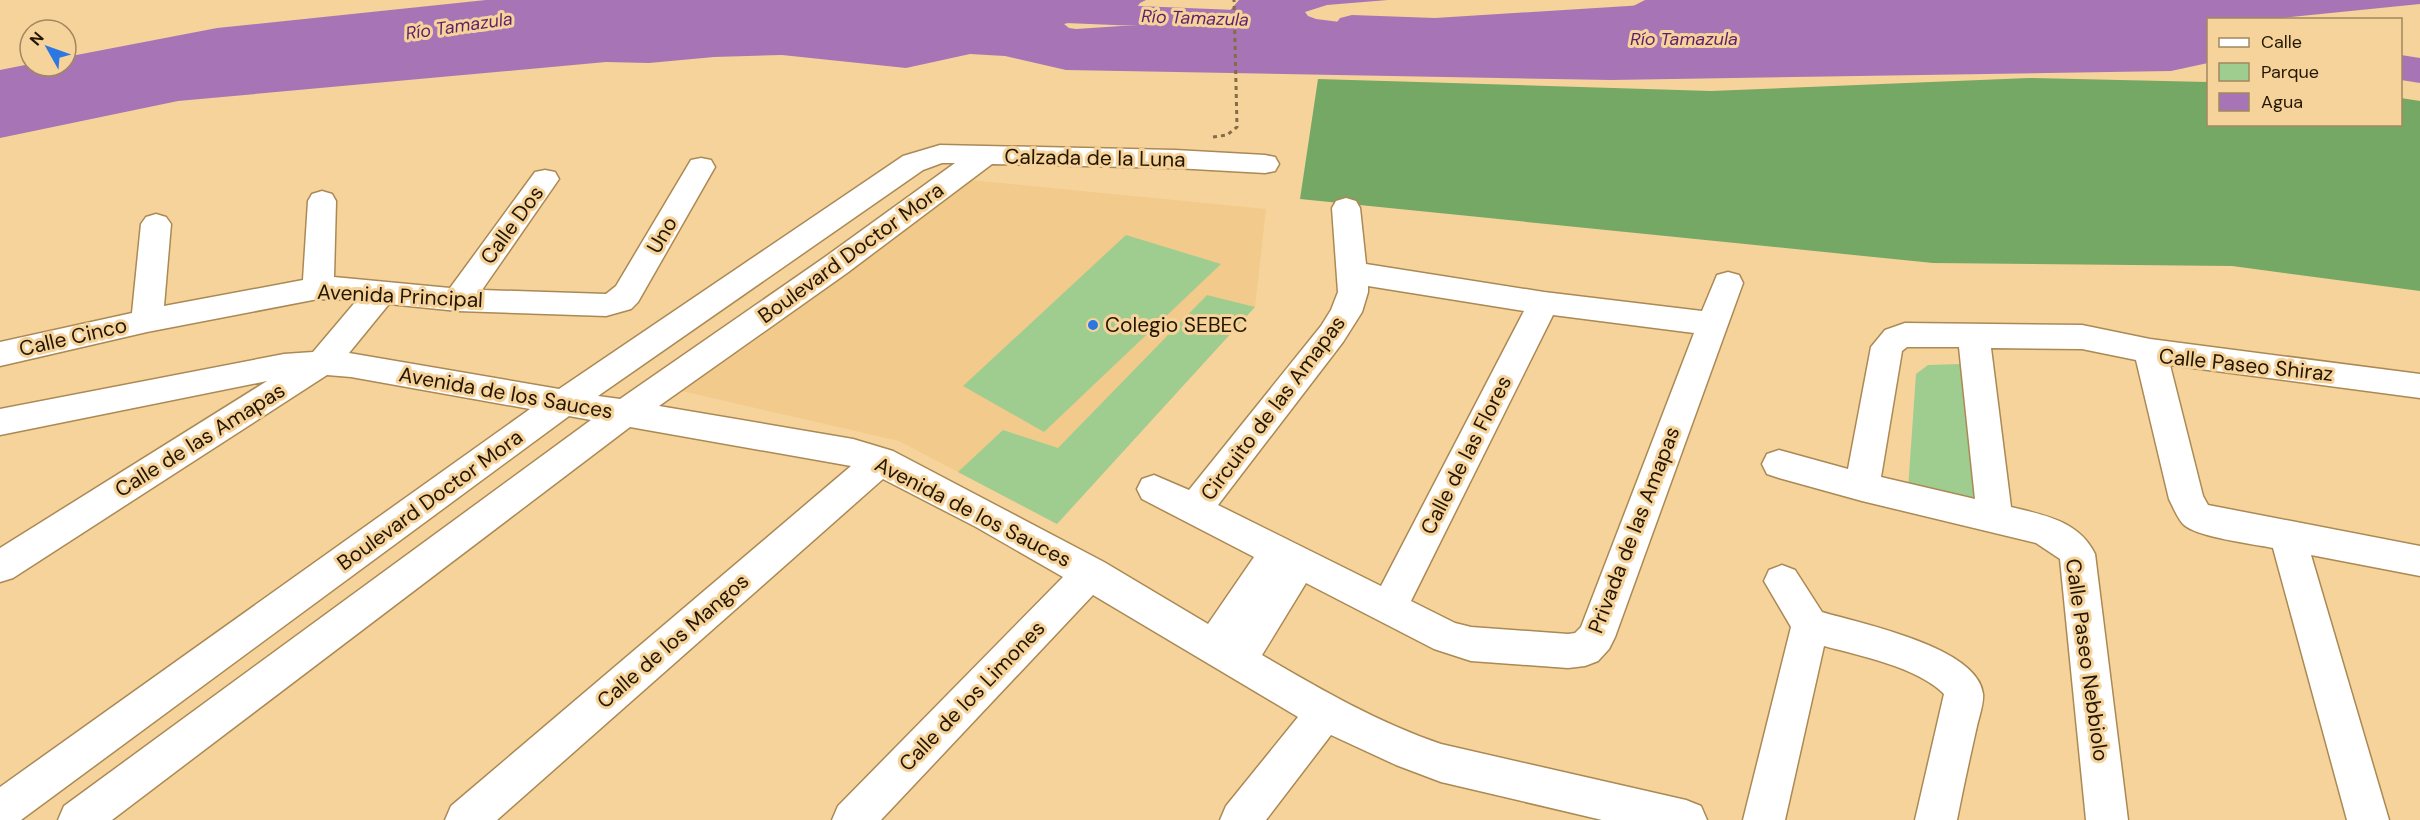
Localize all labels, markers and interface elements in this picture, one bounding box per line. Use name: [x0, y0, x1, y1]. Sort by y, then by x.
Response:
water label: Río Tamazula: [1141, 4, 1249, 32]
water label: Río Tamazula: [404, 7, 514, 45]
north arrow: [18, 18, 78, 78]
legend: [2207, 18, 2402, 126]
text: N: [25, 27, 49, 50]
water label: Río Tamazula: [1630, 27, 1738, 51]
text: Calle: [2261, 30, 2302, 54]
text: Parque: [2261, 60, 2319, 84]
text: Agua: [2261, 90, 2303, 114]
street label: Calzada de la Luna: [1004, 142, 1186, 174]
street label: Boulevard Doctor Mora: [753, 176, 949, 330]
street label: Calle Dos: [474, 180, 550, 270]
street label: Uno: [640, 211, 684, 259]
street label: Avenida Principal: [316, 278, 484, 314]
street label: Circuito de las Amapas: [1194, 310, 1352, 506]
street label: Calle Cinco: [16, 311, 130, 363]
place label: Colegio SEBEC: [1105, 311, 1247, 339]
marker: Colegio SEBEC: [1086, 318, 1100, 332]
street label: Calle Paseo Shiraz: [2157, 342, 2335, 388]
street label: Avenida de los Sauces: [397, 360, 615, 426]
street label: Calle de las Flores: [1414, 371, 1518, 539]
street label: Calle de las Amapas: [110, 376, 290, 504]
street label: Boulevard Doctor Mora: [332, 423, 528, 577]
street label: Privada de las Amapas: [1582, 423, 1686, 637]
street label: Avenida de los Sauces: [870, 450, 1076, 574]
street label: Calle Paseo Nebbiolo: [2059, 557, 2115, 763]
street label: Calle de los Mangos: [591, 567, 755, 715]
street label: Calle de los Limones: [893, 615, 1051, 777]

